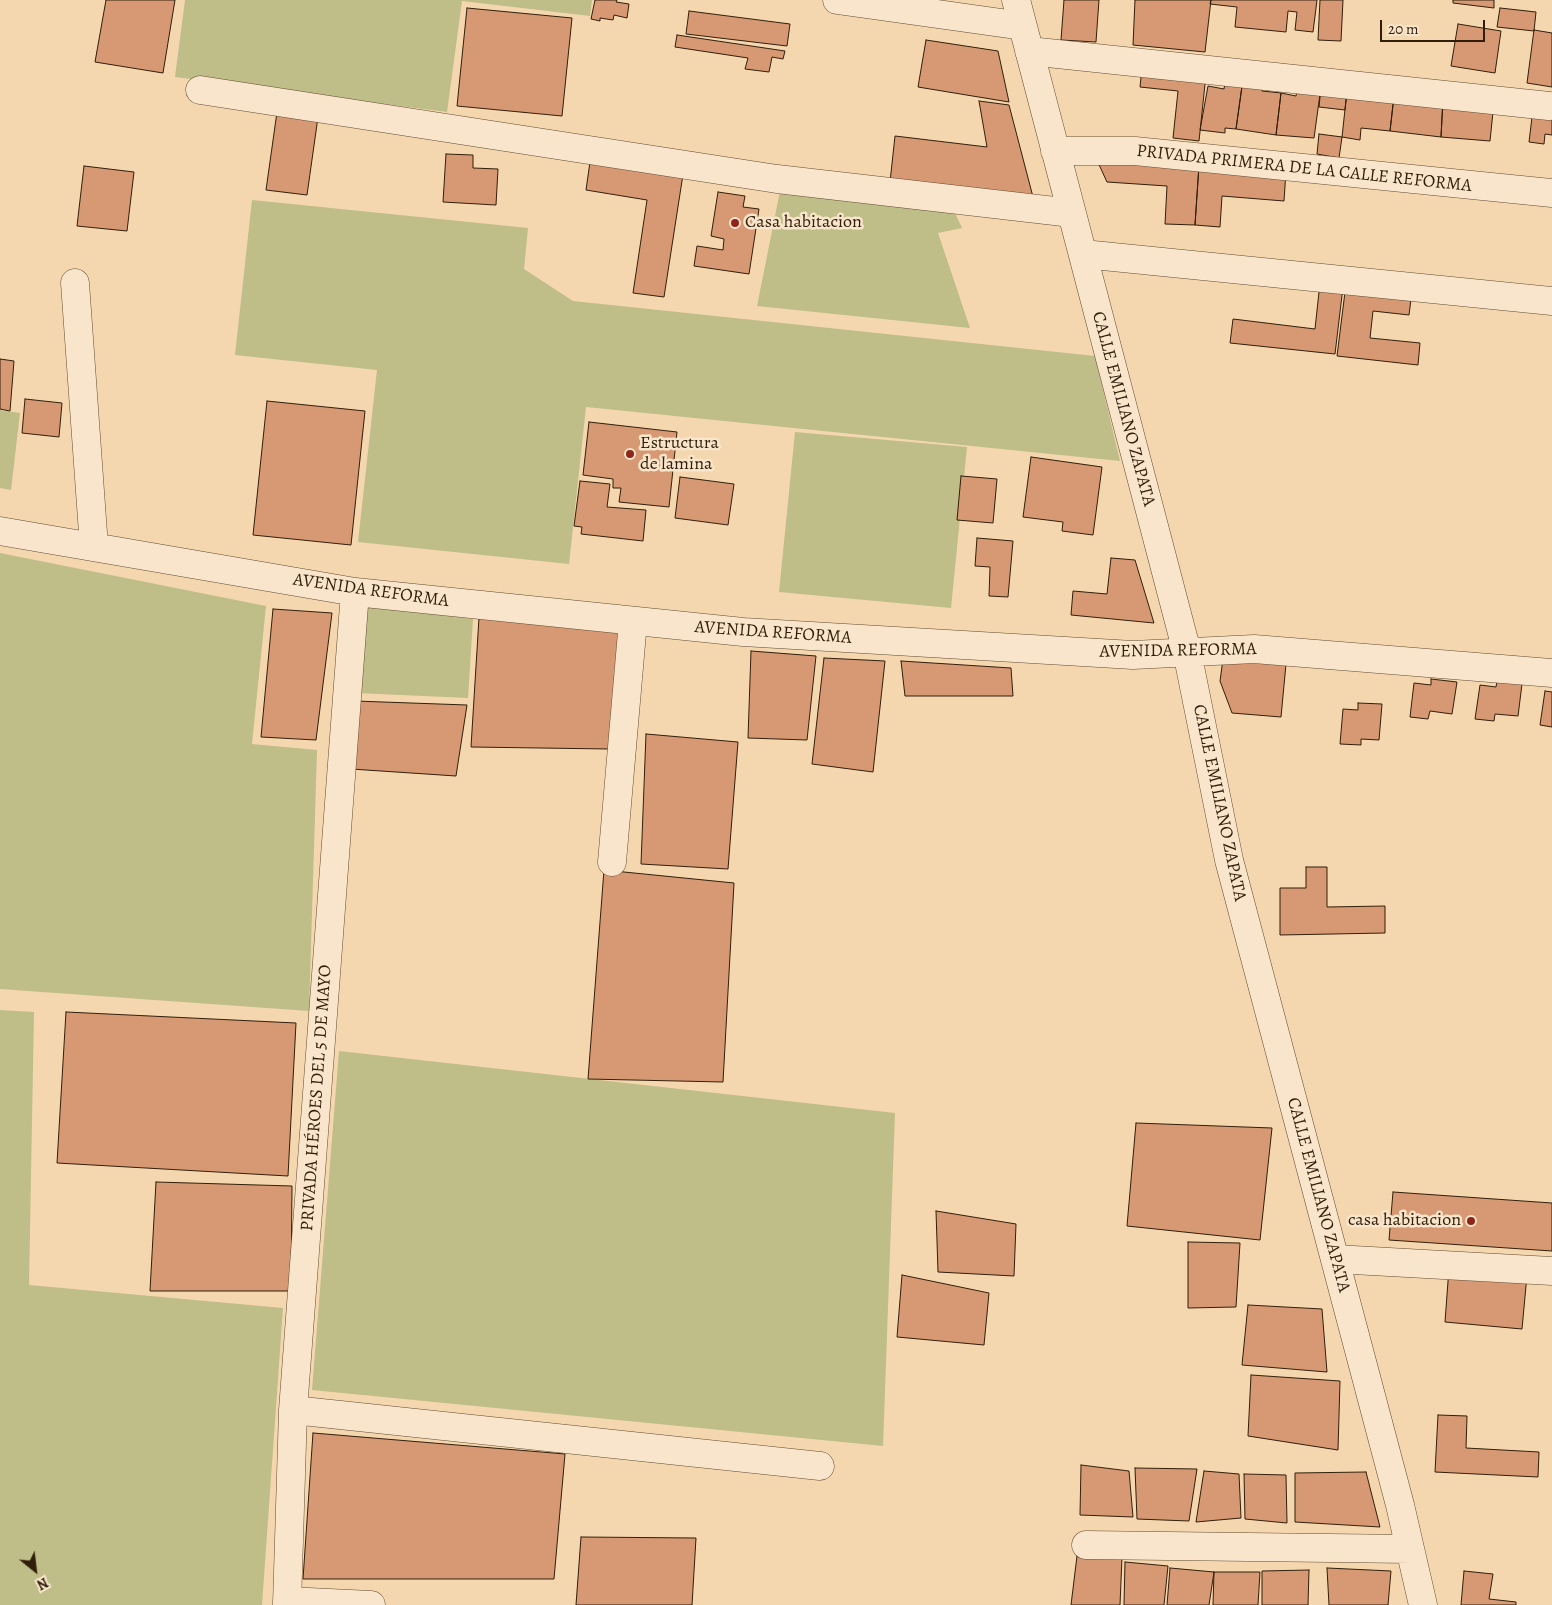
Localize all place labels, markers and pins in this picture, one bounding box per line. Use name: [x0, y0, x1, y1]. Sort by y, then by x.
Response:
place label: Casa habitacion: [745, 212, 862, 234]
marker: Casa habitacion: [729, 217, 741, 229]
place label: Estructura de lamina: [640, 433, 719, 476]
marker: Estructura de lamina: [624, 448, 636, 460]
place label: casa habitacion: [1348, 1210, 1461, 1232]
marker: casa habitacion: [1465, 1215, 1477, 1227]

